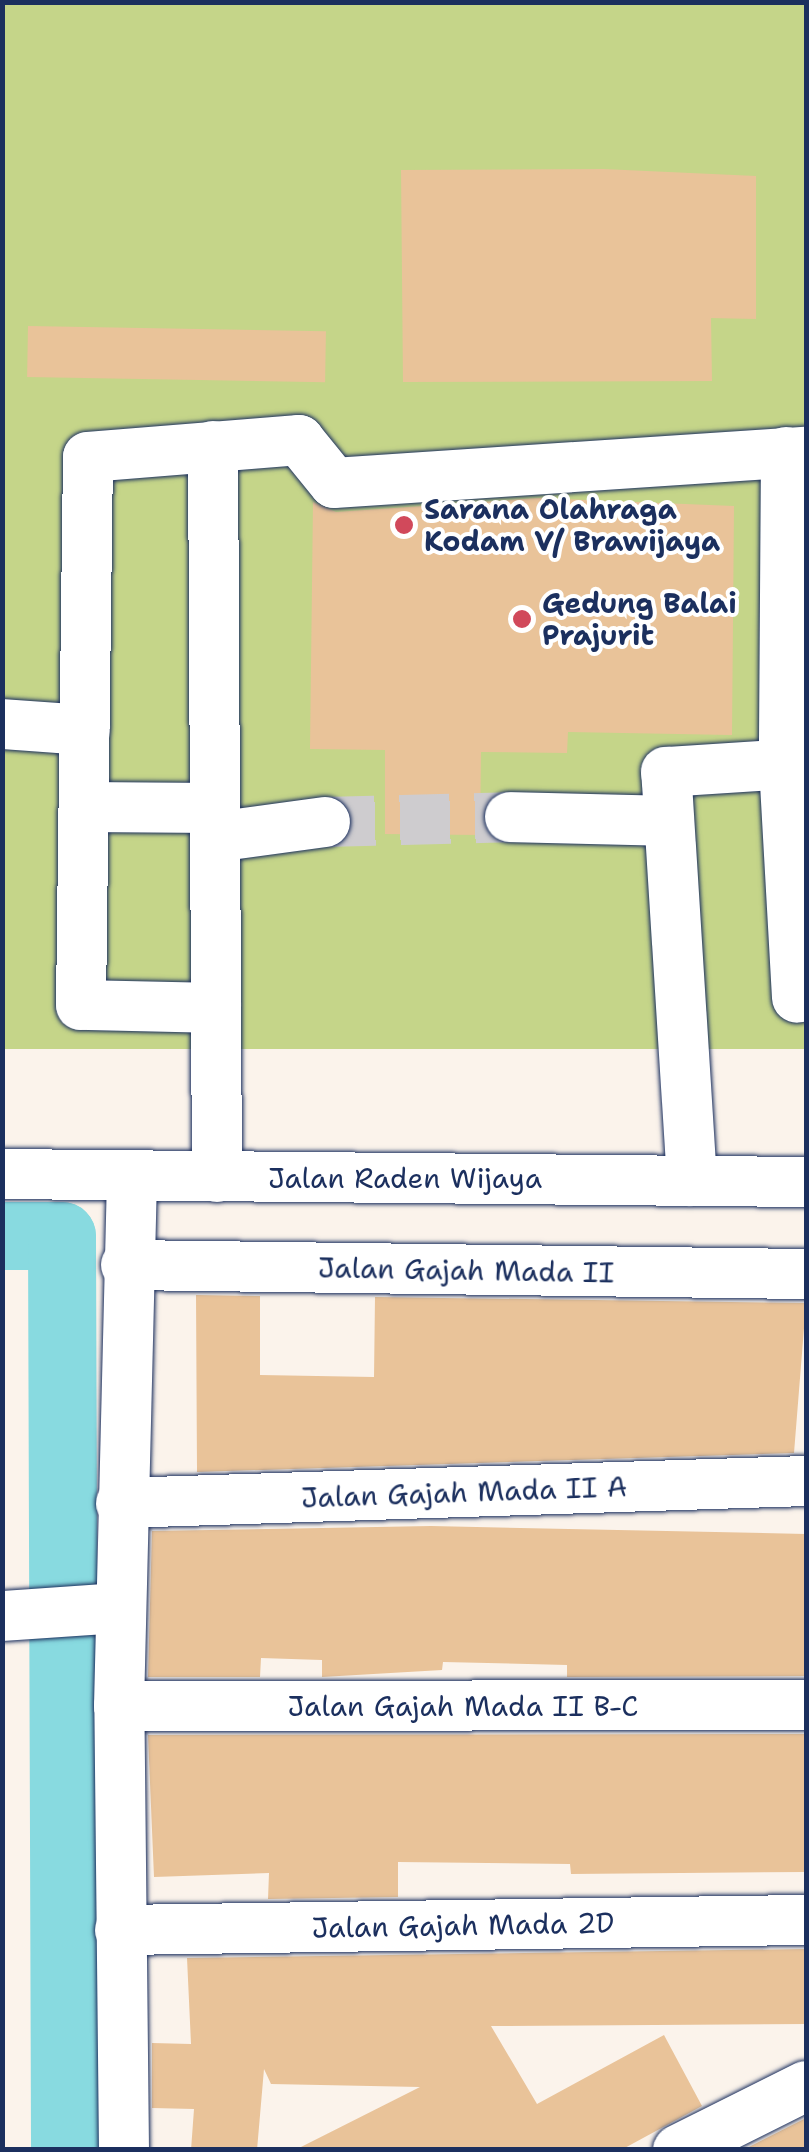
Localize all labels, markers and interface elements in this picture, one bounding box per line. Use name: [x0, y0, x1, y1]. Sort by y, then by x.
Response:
place label: Sarana Olahraga Kodam V/ Brawijaya: [424, 492, 720, 558]
marker: Sarana Olahraga Kodam V/ Brawijaya: [393, 514, 415, 536]
place label: Gedung Balai Prajurit: [542, 586, 737, 652]
marker: Gedung Balai Prajurit: [511, 608, 533, 630]
street label: Jalan Raden Wijaya: [268, 1161, 542, 1195]
street label: Jalan Gajah Mada II: [318, 1251, 614, 1289]
street label: Jalan Gajah Mada II A: [300, 1470, 628, 1514]
street label: Jalan Gajah Mada II B-C: [288, 1689, 638, 1723]
street label: Jalan Gajah Mada 2D: [311, 1906, 615, 1944]

